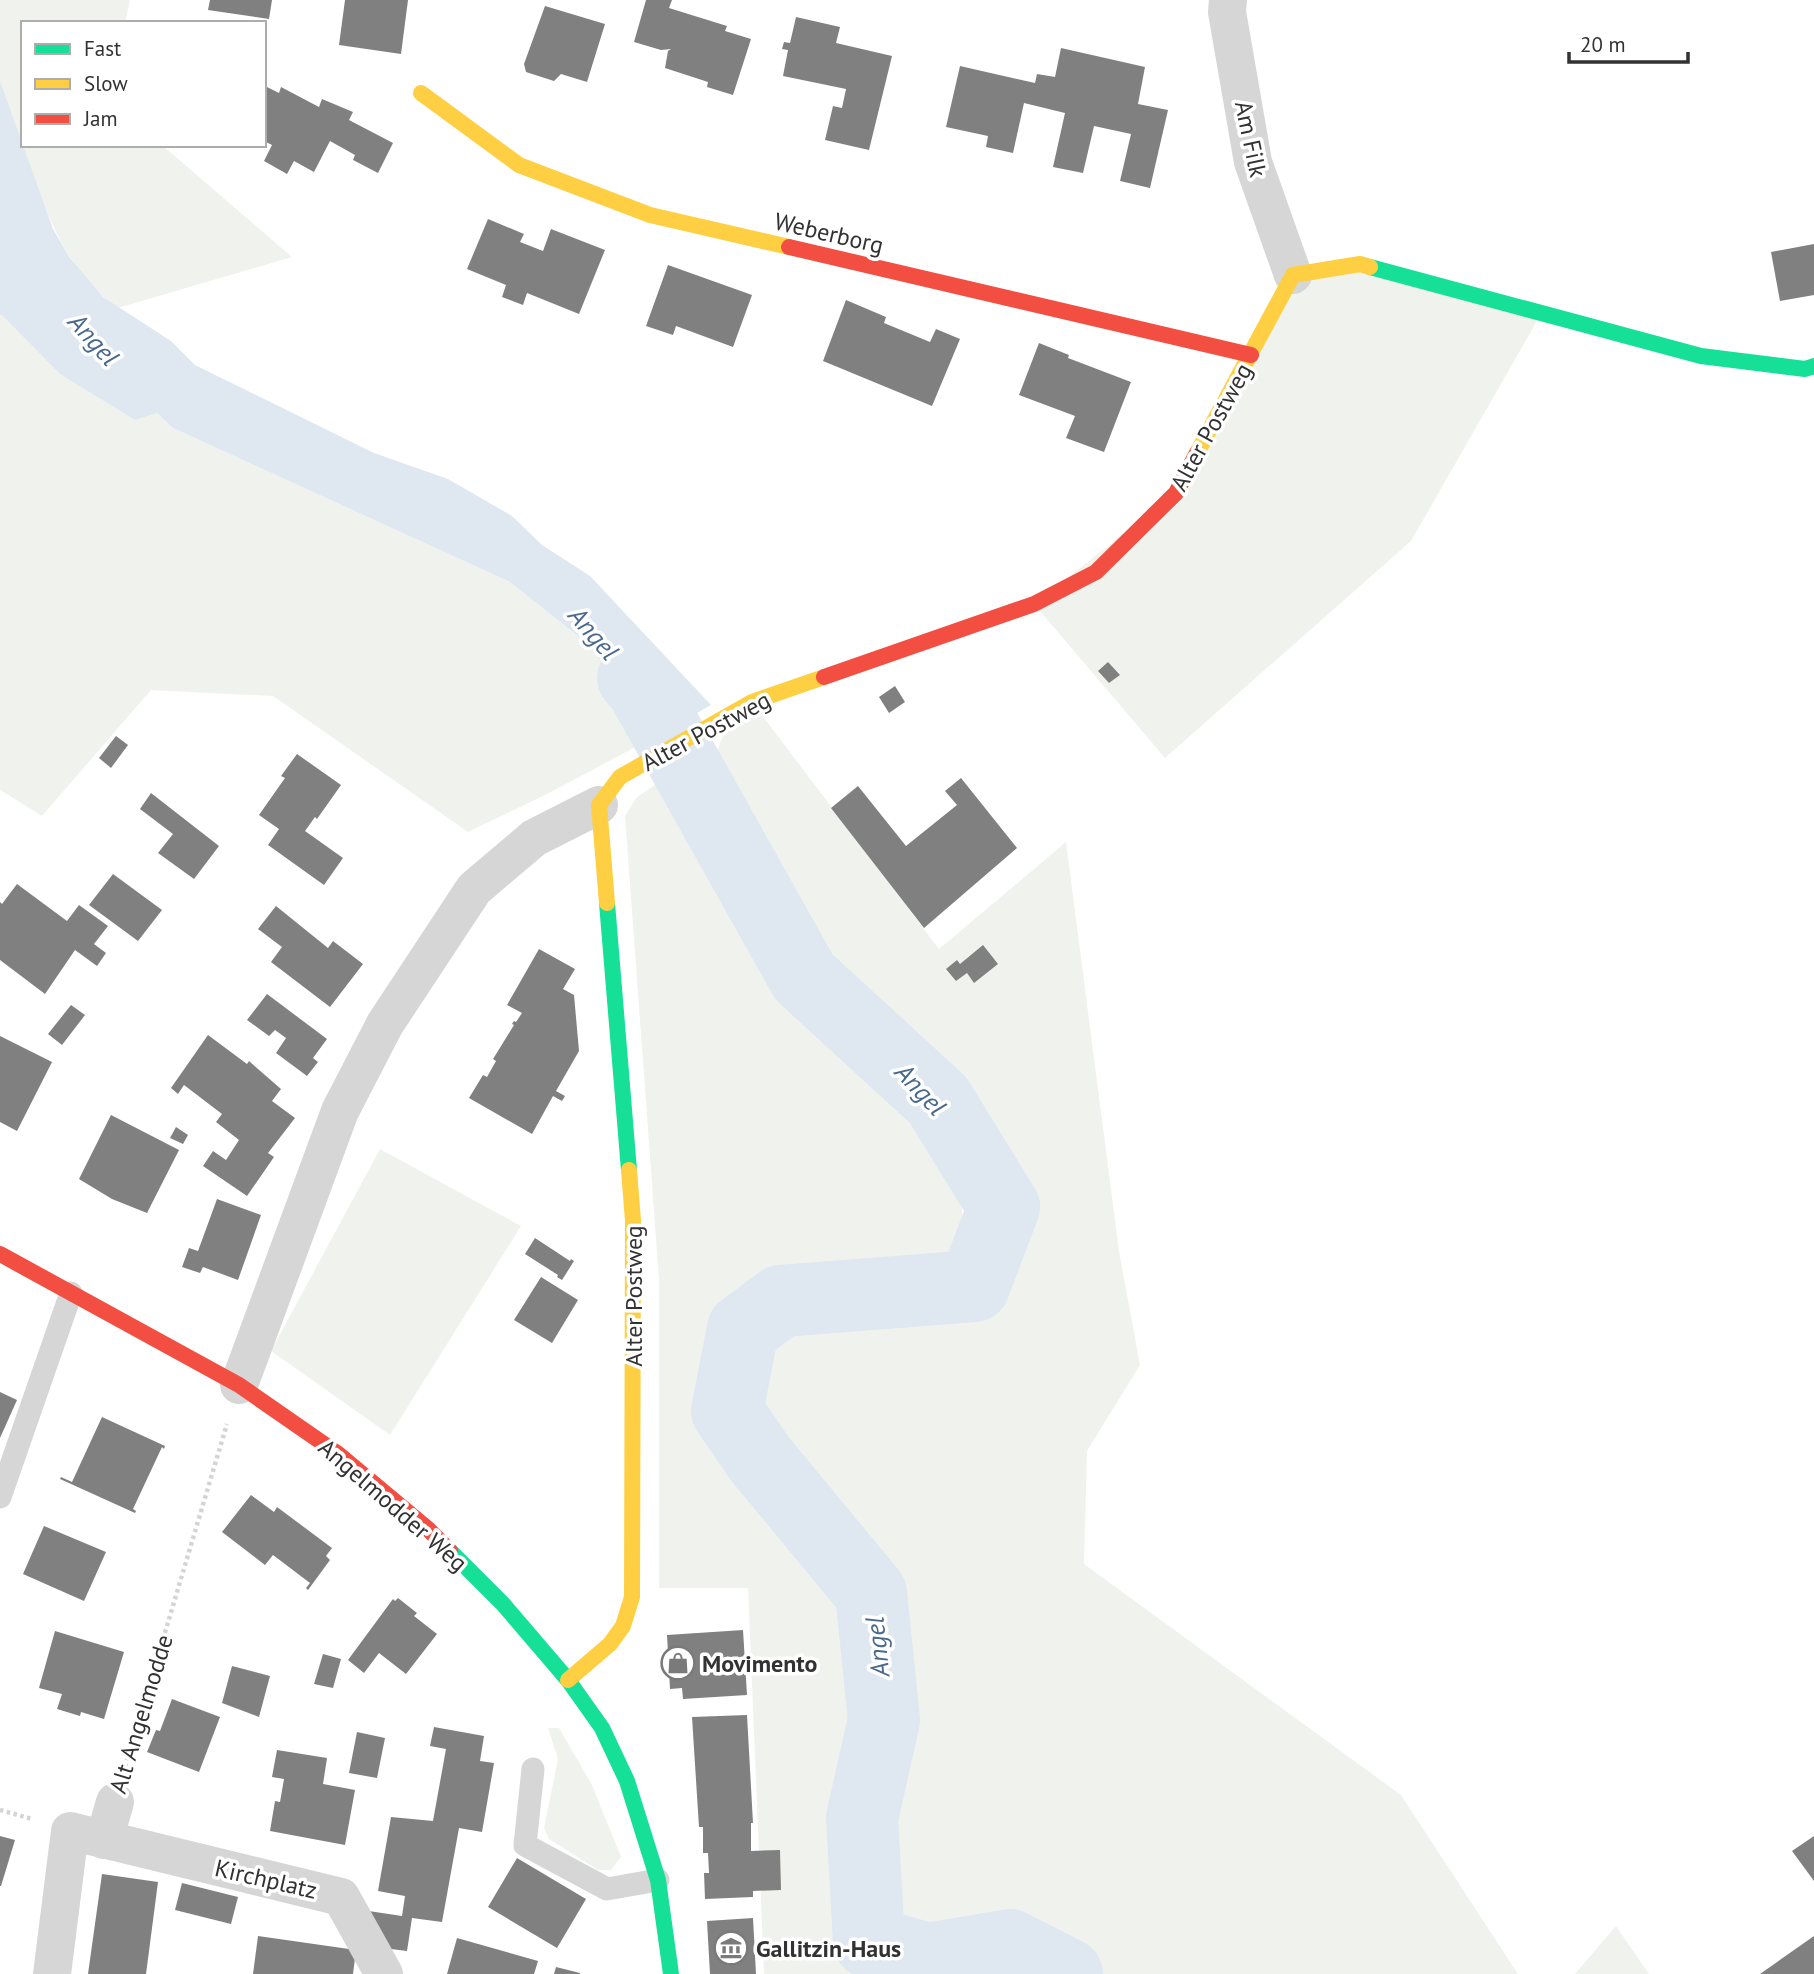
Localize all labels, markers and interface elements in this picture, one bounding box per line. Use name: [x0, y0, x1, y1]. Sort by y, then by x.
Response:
legend: [21, 21, 266, 147]
scale bar: [1569, 21, 1688, 65]
text: 20 m: [1580, 31, 1626, 58]
text: Fast: [84, 35, 121, 62]
text: Slow: [84, 70, 128, 97]
street label: Am Filk: [1228, 98, 1274, 181]
text: Jam: [83, 105, 118, 132]
street label: Weberborg: [771, 205, 887, 261]
water label: Angel: [61, 305, 126, 372]
street label: Alter Postweg: [1163, 358, 1259, 496]
water label: Angel: [561, 599, 626, 667]
street label: Alter Postweg: [636, 684, 776, 778]
water label: Angel: [888, 1055, 954, 1122]
street label: Alter Postweg: [618, 1225, 649, 1367]
street label: Angelmodder Weg: [312, 1432, 474, 1578]
water label: Angel: [857, 1615, 897, 1680]
street label: Alt Angelmodde: [102, 1631, 180, 1797]
shop icon: Movimento: [659, 1644, 697, 1682]
place label: Movimento: [702, 1648, 818, 1679]
street label: Kirchplatz: [212, 1852, 320, 1906]
museum icon: Gallitzin-Haus: [712, 1929, 750, 1967]
place label: Gallitzin-Haus: [756, 1933, 901, 1964]

